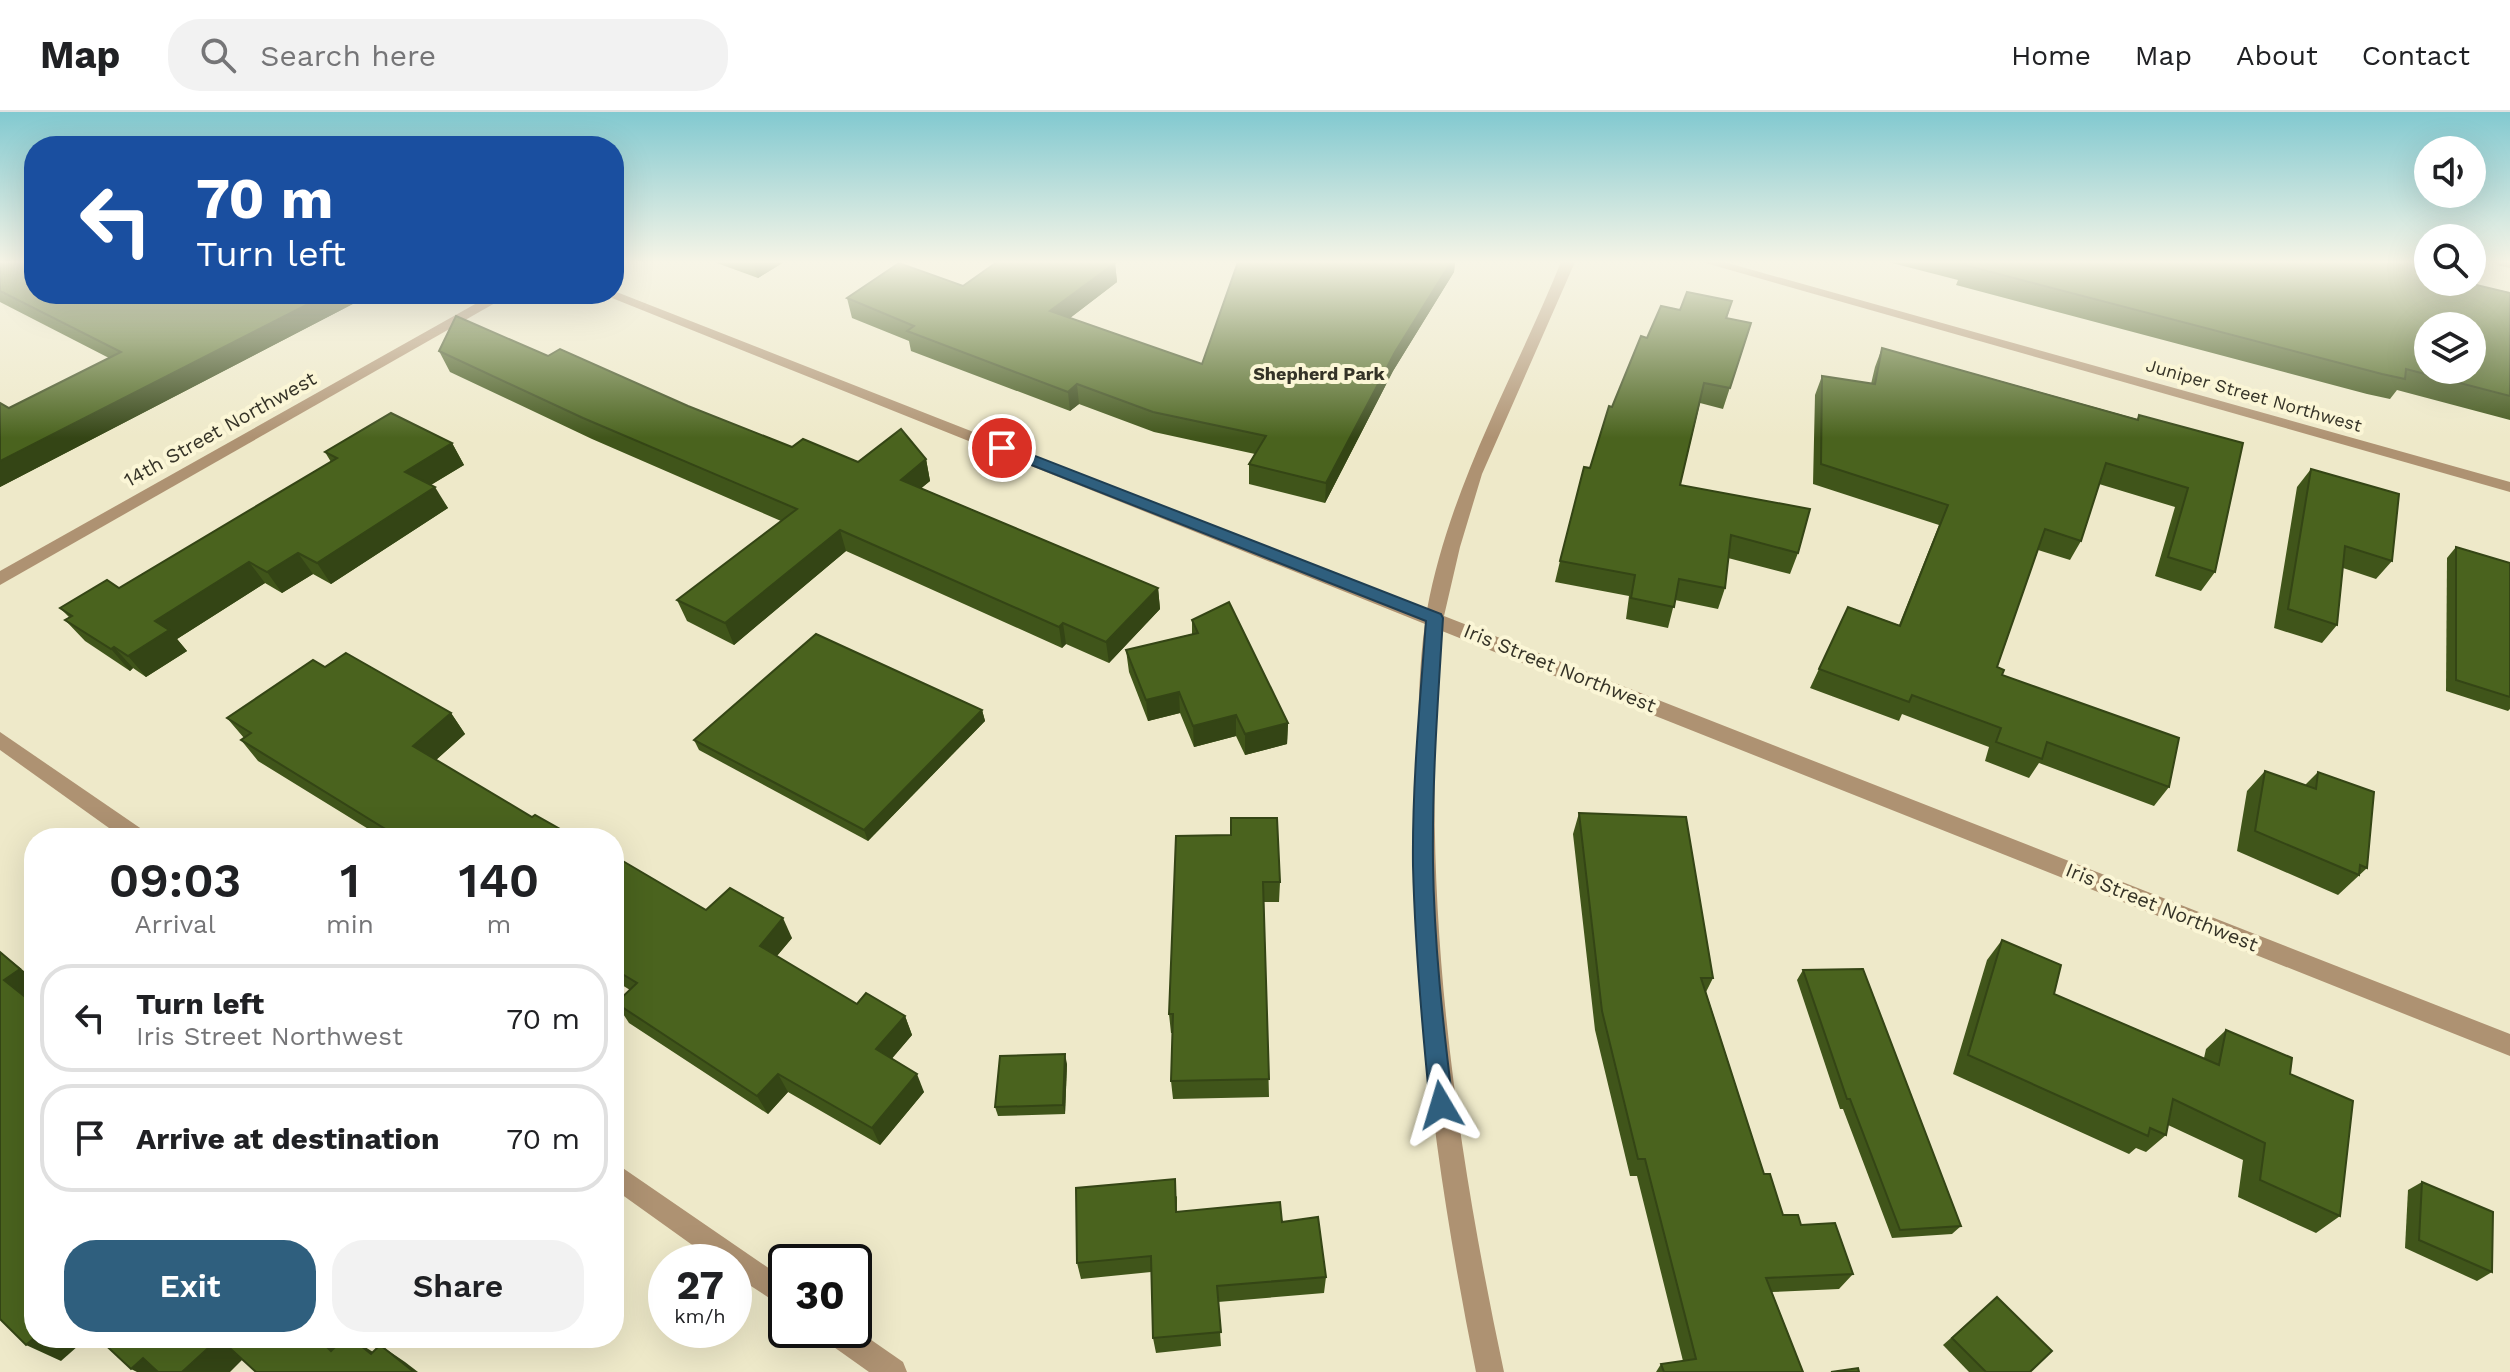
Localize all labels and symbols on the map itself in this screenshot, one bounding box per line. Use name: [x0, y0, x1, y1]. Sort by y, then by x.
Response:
street label: Juniper Street Northwest: [2144, 354, 2365, 436]
district label: Shepherd Park: [1253, 363, 1386, 384]
street label: 14th Street Northwest: [120, 366, 321, 492]
pin: [968, 414, 1036, 482]
street label: Iris Street Northwest: [1460, 618, 1660, 718]
street label: Iris Street Northwest: [2062, 857, 2262, 957]
position arrow: [1399, 1063, 1483, 1147]
speed limit sign: 30: [768, 1244, 872, 1348]

